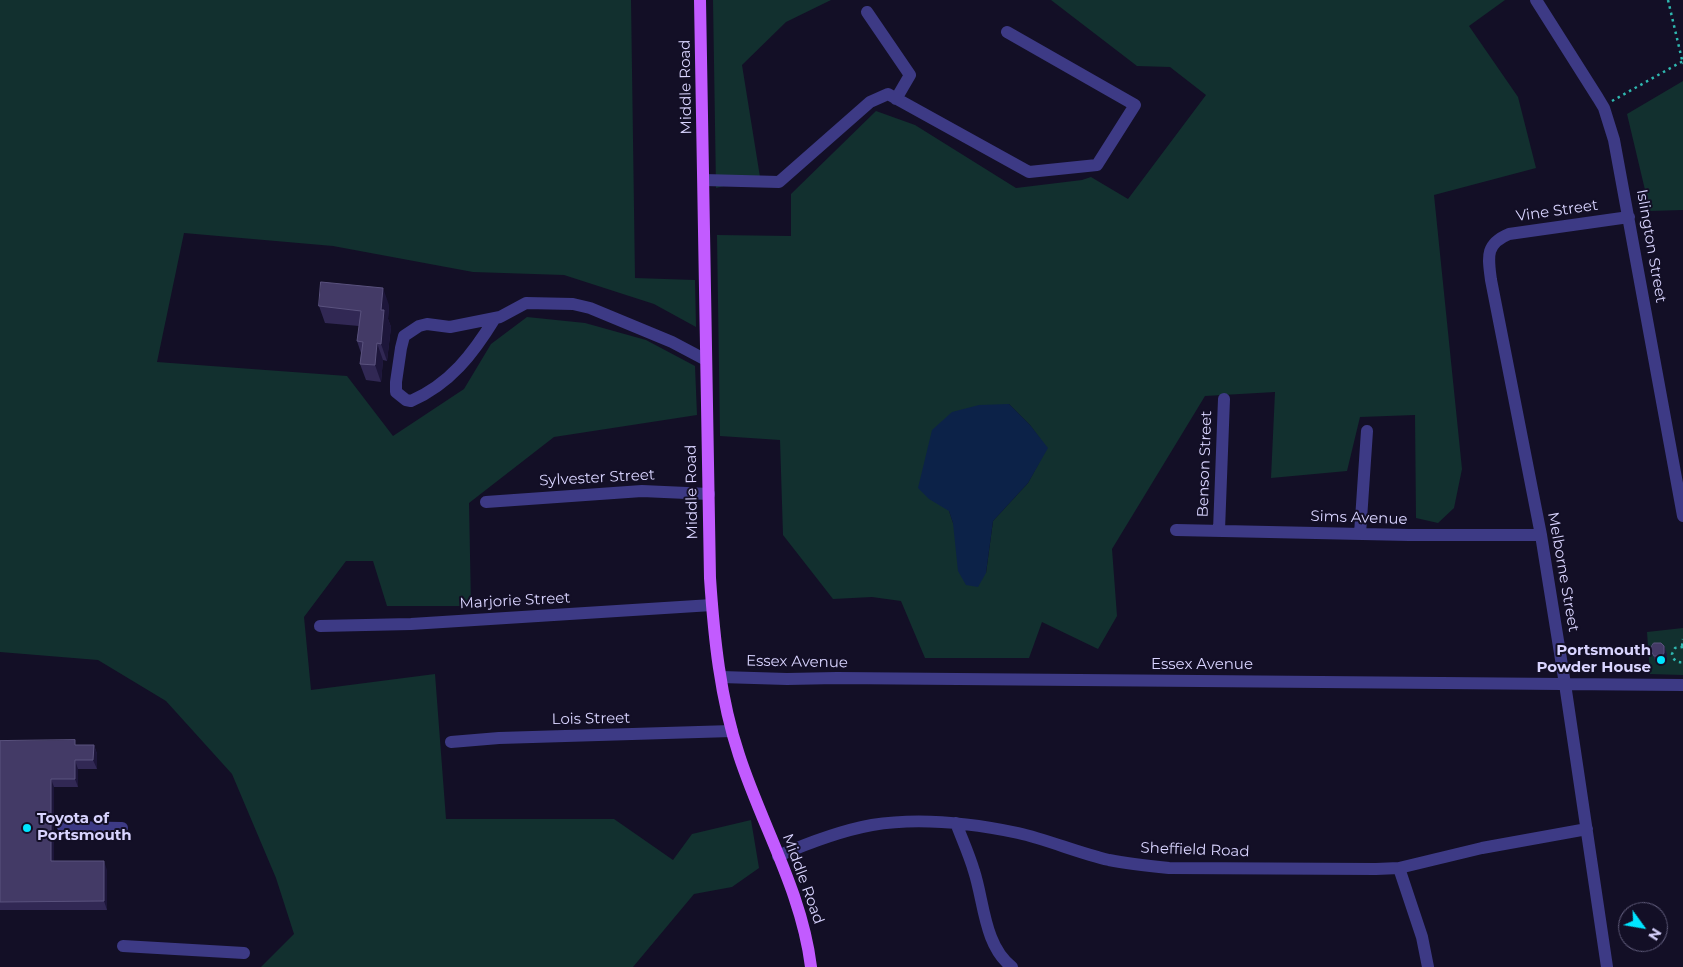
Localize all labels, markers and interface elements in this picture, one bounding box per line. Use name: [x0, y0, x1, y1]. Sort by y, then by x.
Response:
street label: Middle Road: [676, 39, 696, 135]
street label: Islington Street: [1632, 188, 1670, 304]
street label: Vine Street: [1515, 196, 1599, 226]
street label: Benson Street: [1194, 410, 1216, 518]
street label: Middle Road: [682, 444, 702, 540]
street label: Sylvester Street: [539, 466, 655, 490]
street label: Sims Avenue: [1310, 507, 1408, 529]
street label: Melborne Street: [1544, 511, 1582, 633]
street label: Marjorie Street: [459, 589, 571, 613]
place label: Portsmouth Powder House: [1537, 642, 1651, 677]
street label: Essex Avenue: [746, 652, 848, 672]
marker: Portsmouth Powder House: [1655, 654, 1667, 666]
street label: Essex Avenue: [1151, 656, 1253, 674]
street label: Lois Street: [551, 709, 631, 729]
place label: Toyota of Portsmouth: [37, 810, 132, 845]
marker: Toyota of Portsmouth: [21, 822, 33, 834]
street label: Middle Road: [778, 831, 828, 927]
street label: Sheffield Road: [1140, 839, 1250, 861]
north arrow: [1618, 902, 1668, 952]
text: N: [1644, 925, 1666, 944]

